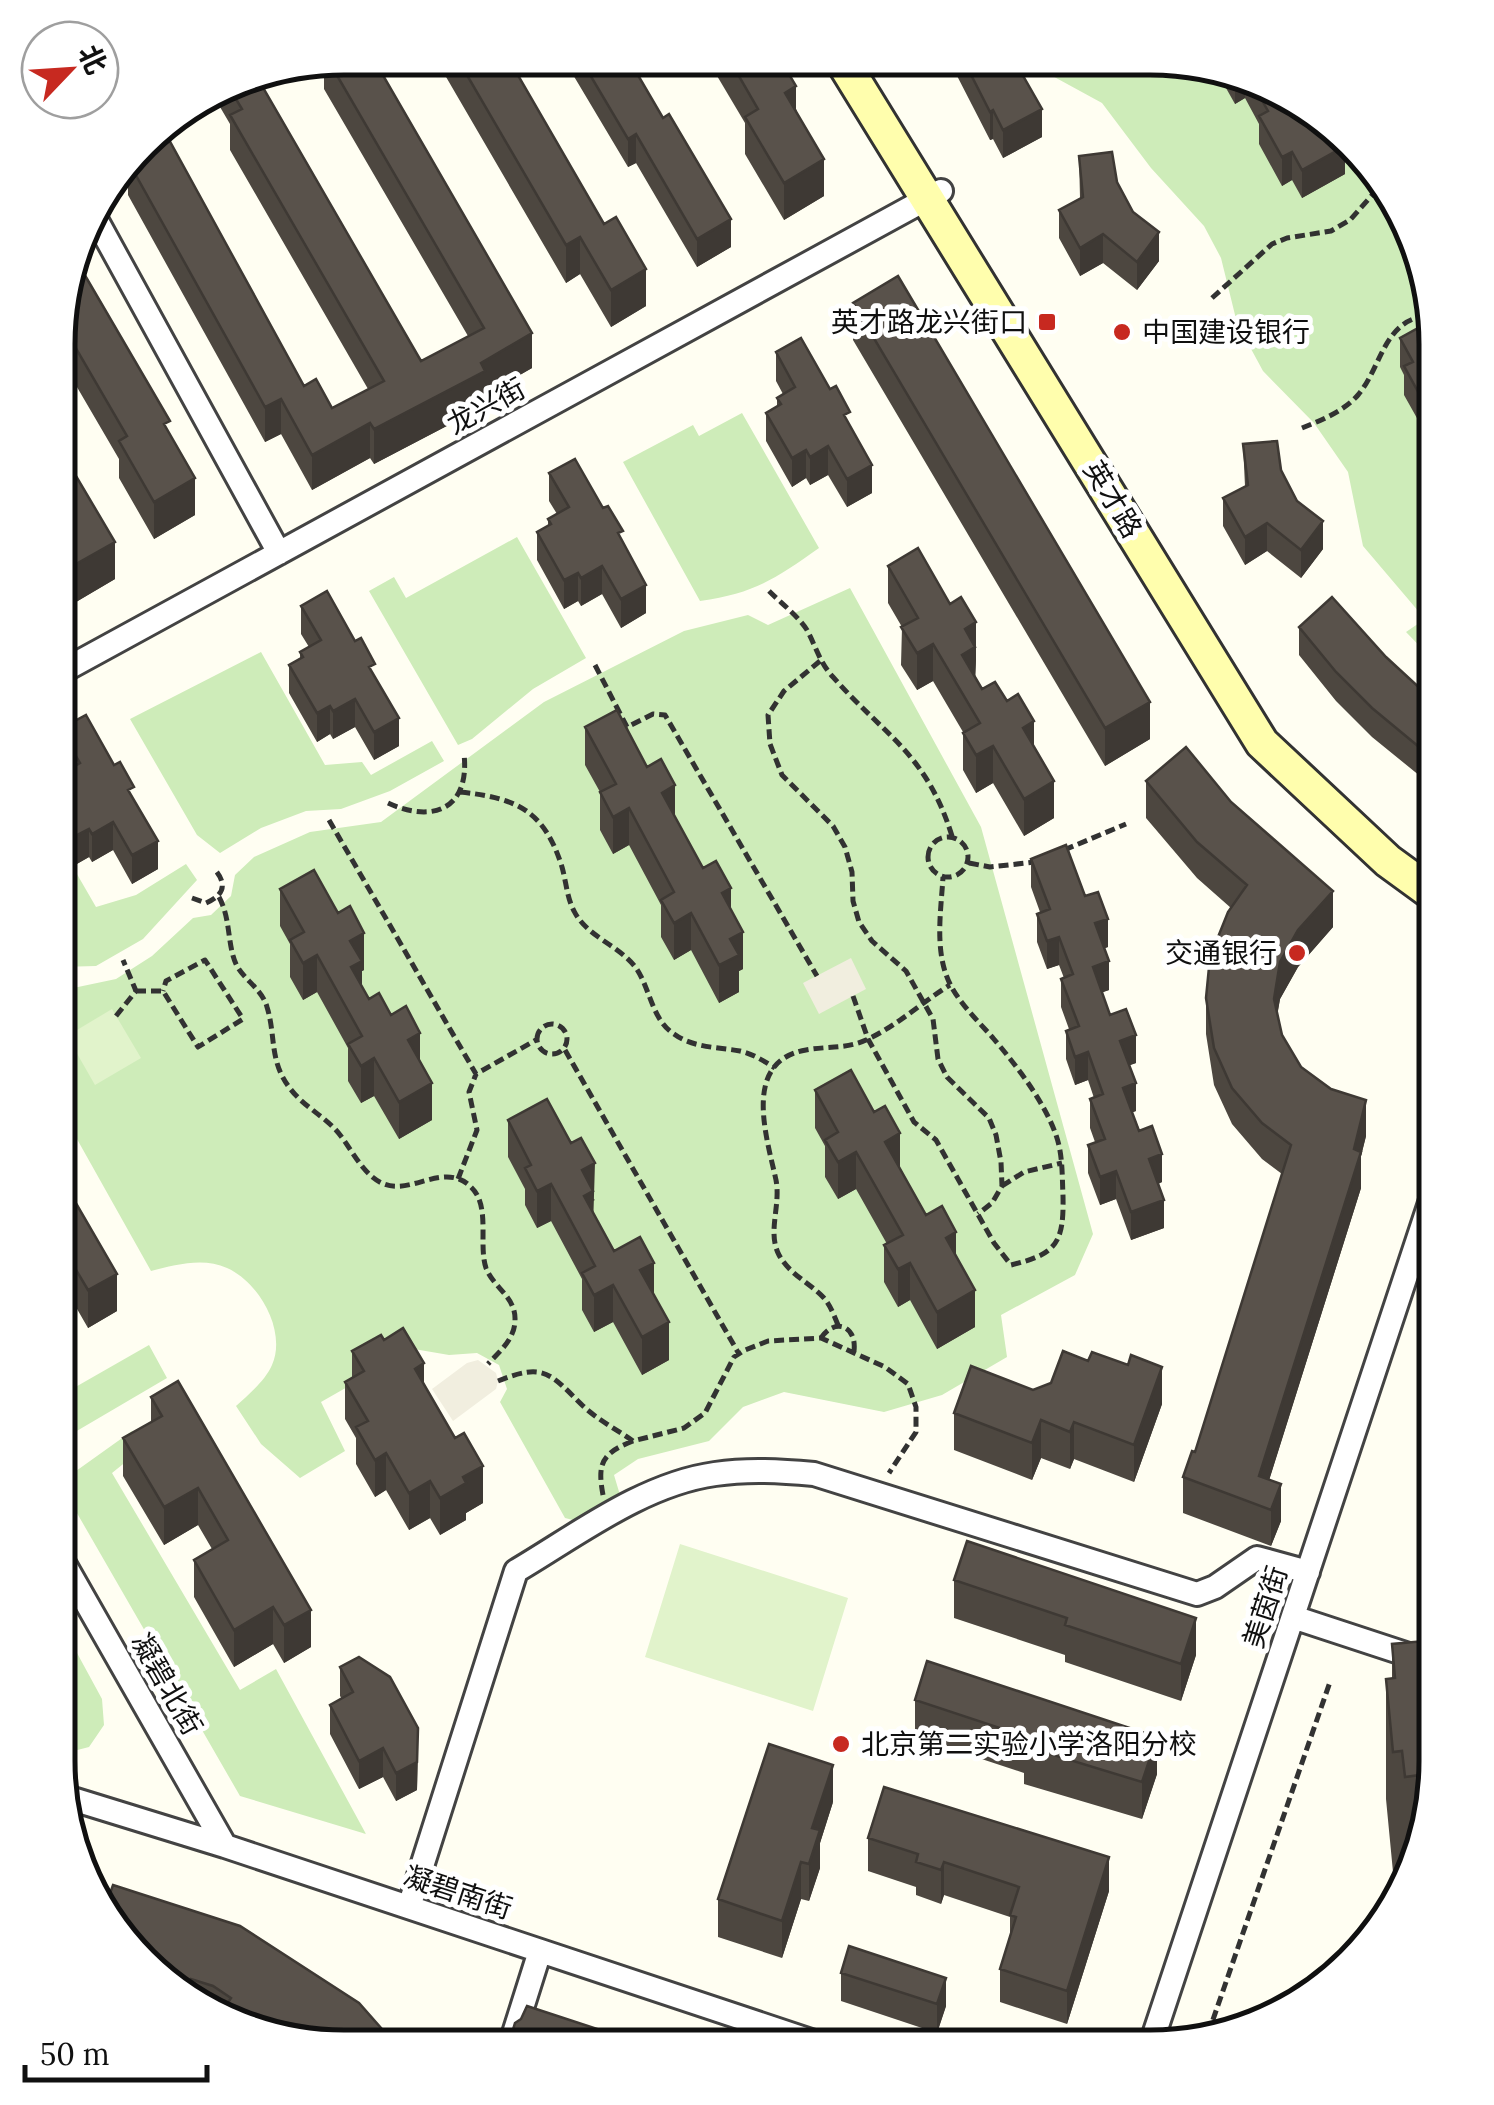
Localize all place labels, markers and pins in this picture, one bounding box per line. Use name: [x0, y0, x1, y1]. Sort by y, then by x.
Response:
place label: 英才路龙兴街口: [831, 304, 1027, 340]
marker: 英才路龙兴街口: [1036, 311, 1058, 333]
place label: 中国建设银行: [1142, 314, 1310, 350]
marker: 中国建设银行: [1111, 321, 1133, 343]
place label: 交通银行: [1165, 935, 1277, 971]
marker: 交通银行: [1286, 942, 1308, 964]
place label: 北京第二实验小学洛阳分校: [861, 1726, 1197, 1762]
marker: 北京第二实验小学洛阳分校: [830, 1733, 852, 1755]

